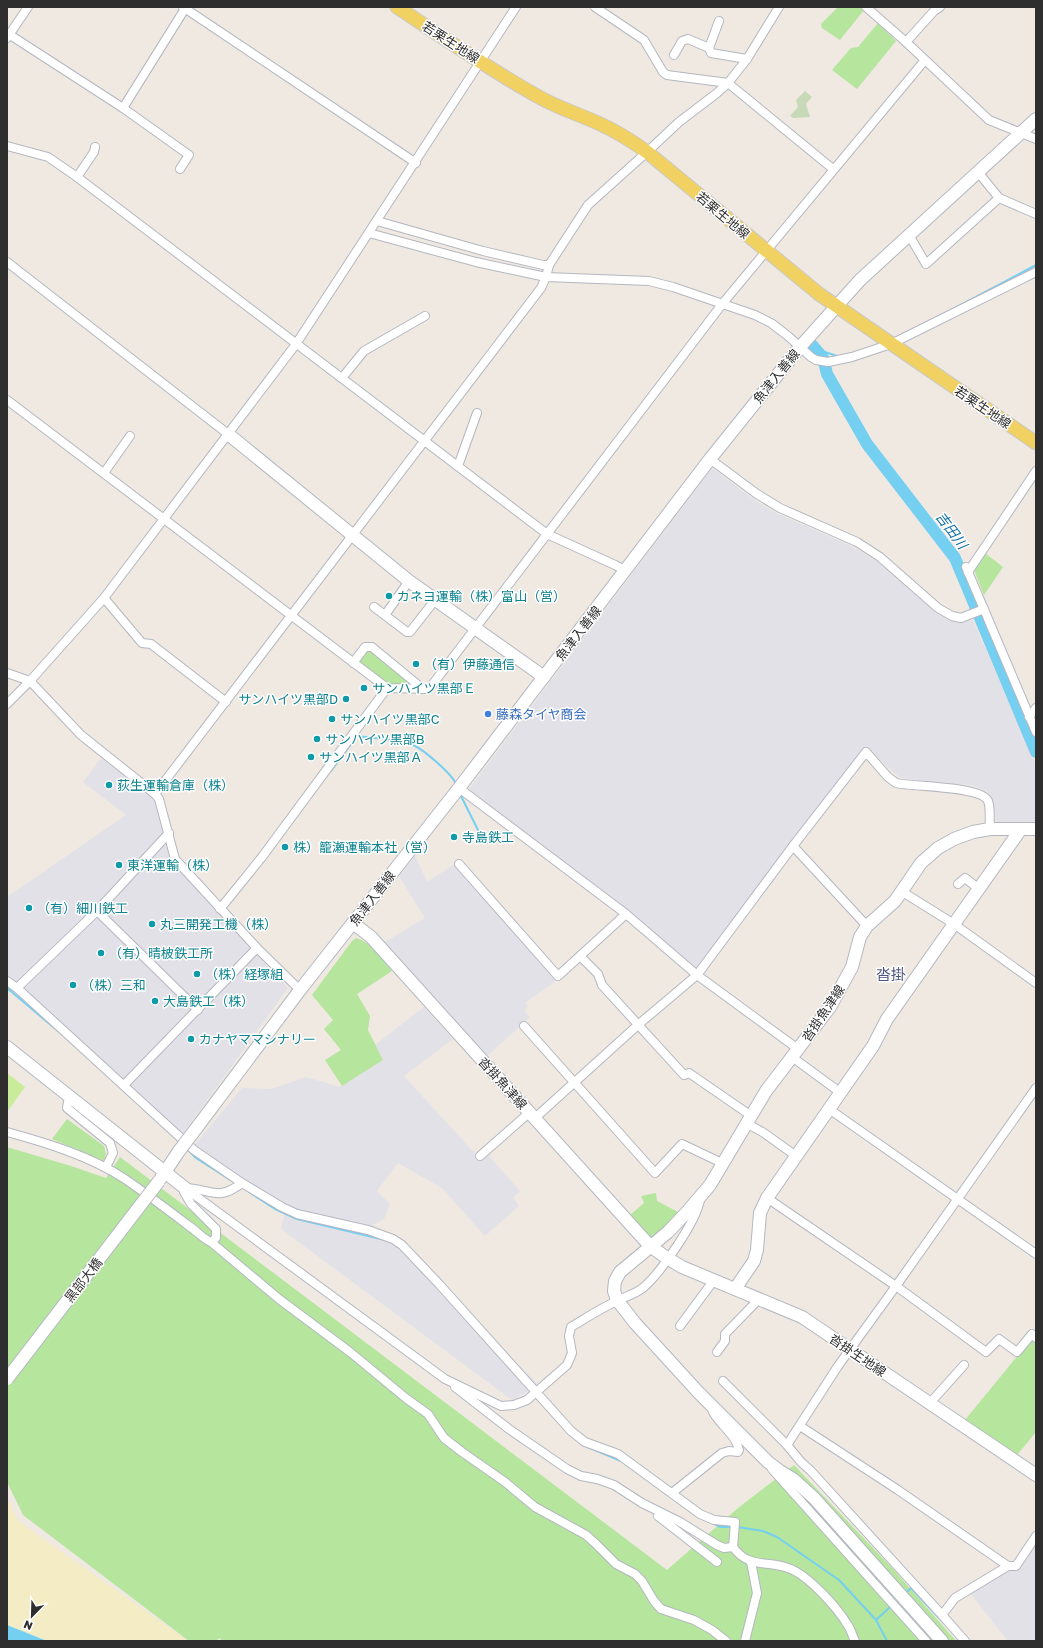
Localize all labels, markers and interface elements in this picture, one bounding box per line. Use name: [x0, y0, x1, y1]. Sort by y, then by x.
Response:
street label: 若栗生地線: [419, 18, 483, 66]
street label: 若栗生地線: [693, 188, 753, 242]
street label: 魚津入善線: [749, 346, 803, 406]
street label: 若栗生地線: [952, 382, 1014, 432]
water label: 吉田川: [933, 508, 973, 553]
place label: カネヨ運輸（株）富山（営）: [397, 588, 566, 604]
marker: カネヨ運輸（株）富山（営）: [384, 591, 394, 601]
street label: 魚津入善線: [552, 602, 604, 664]
place label: （有）伊藤通信: [424, 656, 515, 672]
marker: （有）伊藤通信: [411, 659, 421, 669]
place label: サンハイツ黒部Ｅ: [372, 680, 476, 696]
marker: サンハイツ黒部Ｅ: [359, 683, 369, 693]
place label: サンハイツ黒部D: [238, 691, 338, 707]
marker: サンハイツ黒部D: [341, 694, 351, 704]
place label: 藤森タイヤ商会: [496, 706, 587, 722]
marker: 藤森タイヤ商会: [483, 709, 493, 719]
place label: サンハイツ黒部C: [340, 711, 440, 727]
marker: サンハイツ黒部C: [327, 714, 337, 724]
place label: サンハイツ黒部B: [325, 731, 425, 747]
marker: サンハイツ黒部B: [312, 734, 322, 744]
place label: サンハイツ黒部Ａ: [319, 749, 423, 765]
marker: サンハイツ黒部Ａ: [306, 752, 316, 762]
place label: 荻生運輸倉庫（株）: [117, 777, 234, 793]
marker: 荻生運輸倉庫（株）: [104, 780, 114, 790]
place label: 寺島鉄工: [462, 829, 514, 845]
marker: 寺島鉄工: [449, 832, 459, 842]
place label: 株）籠瀬運輸本社（営）: [293, 839, 436, 855]
marker: 株）籠瀬運輸本社（営）: [280, 842, 290, 852]
place label: 東洋運輸（株）: [127, 857, 218, 873]
marker: 東洋運輸（株）: [114, 860, 124, 870]
street label: 魚津入善線: [346, 867, 398, 929]
place label: （有）細川鉄工: [37, 900, 128, 916]
marker: （有）細川鉄工: [24, 903, 34, 913]
place label: 丸三開発工機（株）: [160, 916, 277, 932]
marker: 丸三開発工機（株）: [147, 919, 157, 929]
place label: （有）晴柀鉄工所: [109, 945, 213, 961]
marker: （有）晴柀鉄工所: [96, 948, 106, 958]
district label: 沓掛: [876, 965, 906, 983]
place label: （株）経塚組: [205, 966, 283, 982]
marker: （株）経塚組: [192, 969, 202, 979]
place label: （株）三和: [81, 977, 146, 993]
marker: （株）三和: [68, 980, 78, 990]
street label: 沓掛魚津線: [798, 982, 848, 1044]
place label: 大島鉄工（株）: [163, 993, 254, 1009]
marker: 大島鉄工（株）: [150, 996, 160, 1006]
place label: カナヤママシナリー: [199, 1031, 316, 1047]
marker: カナヤママシナリー: [186, 1034, 196, 1044]
street label: 沓掛魚津線: [475, 1053, 531, 1113]
street label: 黒部大橋: [61, 1255, 105, 1305]
street label: 沓掛生地線: [827, 1330, 889, 1380]
north arrow: [12, 1596, 52, 1636]
text: N: [22, 1618, 34, 1633]

